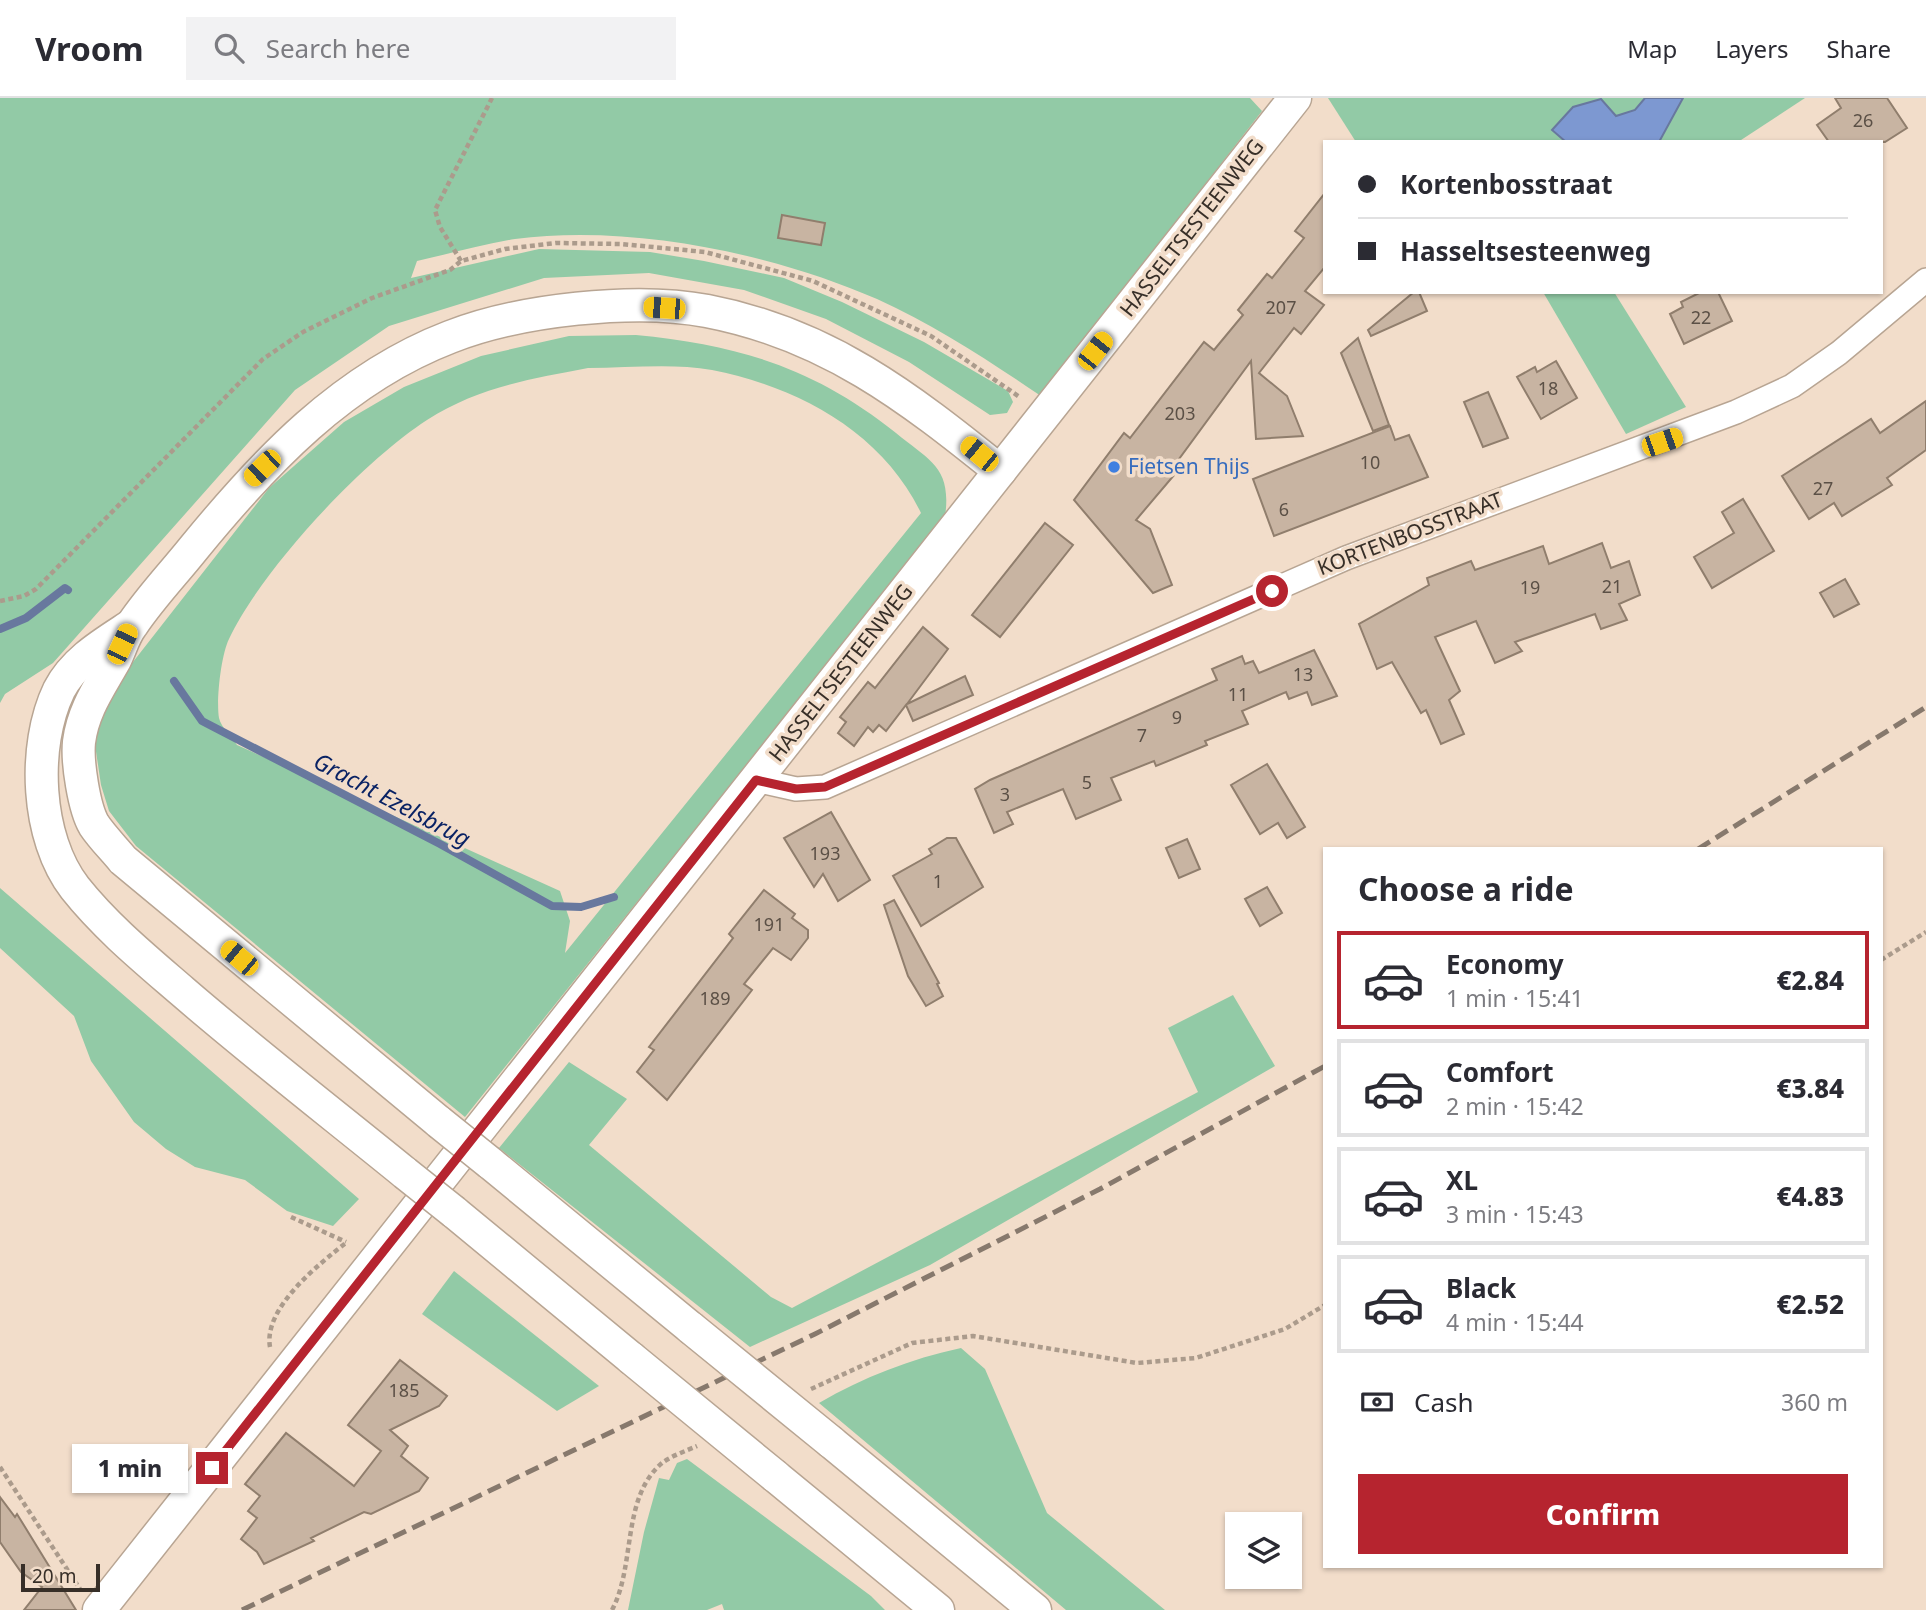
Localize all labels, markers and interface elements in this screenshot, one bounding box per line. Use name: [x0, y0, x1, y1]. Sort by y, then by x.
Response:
search box: [186, 17, 676, 80]
text: Vroom: [35, 26, 144, 71]
icon: search: [210, 29, 248, 67]
text: Search here: [266, 30, 410, 66]
text: Map: [1627, 32, 1677, 65]
text: Layers: [1715, 32, 1789, 65]
text: Share: [1827, 32, 1891, 65]
house number: 26: [1853, 108, 1873, 132]
street label: HASSELTSESTEENWEG: [1113, 133, 1269, 322]
text: Kortenbosstraat: [1400, 166, 1612, 202]
text: Hasseltsesteenweg: [1400, 233, 1651, 269]
house number: 207: [1266, 295, 1296, 319]
car: [643, 296, 686, 320]
house number: 22: [1691, 305, 1711, 329]
car: [1074, 328, 1117, 374]
house number: 18: [1538, 376, 1558, 400]
house number: 203: [1165, 401, 1195, 425]
car: [1639, 425, 1686, 459]
car: [957, 433, 1002, 475]
car: [240, 446, 285, 490]
house number: 10: [1360, 450, 1380, 474]
place label: Fietsen Thijs: [1128, 452, 1250, 480]
marker: Fietsen Thijs: [1106, 459, 1122, 475]
house number: 27: [1813, 476, 1833, 500]
street label: KORTENBOSSTRAAT: [1313, 485, 1507, 581]
house number: 6: [1279, 497, 1289, 521]
house number: 21: [1602, 574, 1622, 598]
route start: [1256, 575, 1288, 607]
house number: 19: [1520, 575, 1540, 599]
street label: HASSELTSESTEENWEG: [762, 578, 918, 767]
car: [104, 621, 141, 667]
house number: 13: [1293, 662, 1313, 686]
house number: 11: [1228, 682, 1248, 706]
house number: 9: [1172, 705, 1182, 729]
house number: 7: [1137, 723, 1147, 747]
water label: Gracht Ezelsbrug: [308, 744, 476, 854]
house number: 5: [1082, 770, 1092, 794]
house number: 3: [1000, 782, 1010, 806]
house number: 193: [810, 841, 840, 865]
text: Choose a ride: [1358, 867, 1574, 910]
house number: 1: [933, 869, 943, 893]
house number: 191: [754, 912, 784, 936]
car: [217, 936, 262, 980]
text: Economy: [1446, 946, 1564, 982]
icon: car: [1362, 949, 1425, 1012]
text: €2.84: [1776, 962, 1844, 998]
text: 1 min · 15:41: [1446, 982, 1584, 1014]
house number: 189: [700, 986, 730, 1010]
text: Comfort: [1446, 1054, 1554, 1090]
icon: car: [1362, 1057, 1425, 1120]
text: €3.84: [1776, 1070, 1844, 1106]
text: 2 min · 15:42: [1446, 1090, 1584, 1122]
text: XL: [1446, 1162, 1478, 1198]
icon: car: [1362, 1165, 1425, 1228]
text: €4.83: [1776, 1178, 1844, 1214]
text: 3 min · 15:43: [1446, 1198, 1584, 1230]
text: Black: [1446, 1270, 1516, 1306]
icon: car: [1362, 1273, 1425, 1336]
text: €2.52: [1776, 1286, 1844, 1322]
text: 4 min · 15:44: [1446, 1306, 1584, 1338]
house number: 185: [389, 1378, 419, 1402]
icon: cash: [1358, 1383, 1396, 1421]
text: Cash: [1414, 1384, 1474, 1420]
text: 360 m: [1781, 1386, 1848, 1418]
callout: 1 min: [72, 1444, 188, 1492]
text: 1 min: [98, 1452, 162, 1484]
route end: [196, 1452, 228, 1484]
button: Confirm: [1358, 1474, 1848, 1554]
map controls: [1225, 1512, 1302, 1589]
button: layers: [1225, 1512, 1302, 1589]
scale bar: [21, 1561, 100, 1593]
text: 20 m: [32, 1563, 76, 1589]

